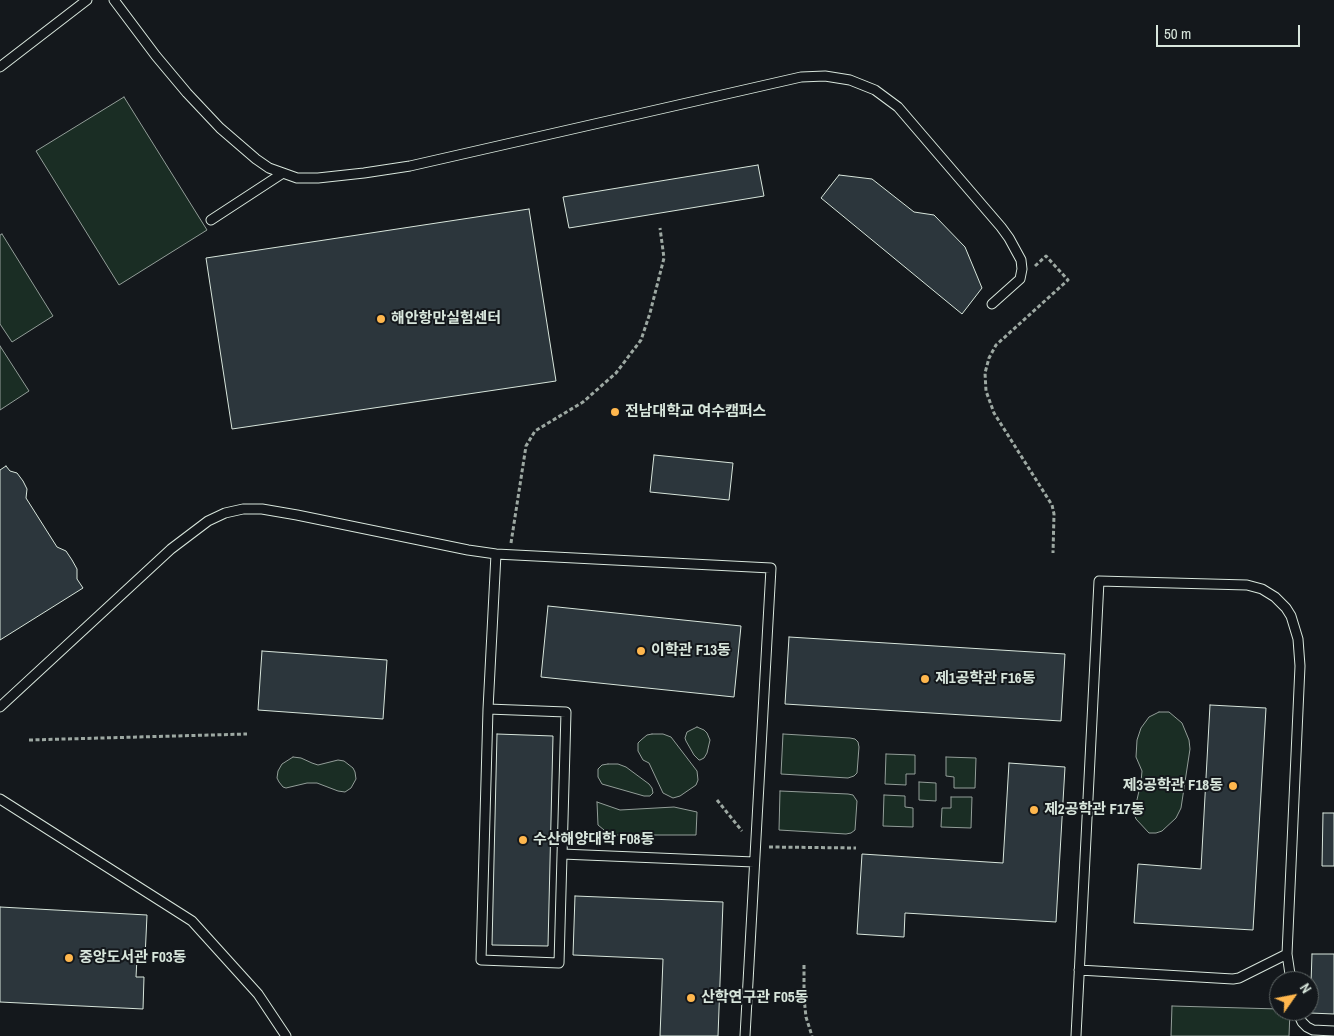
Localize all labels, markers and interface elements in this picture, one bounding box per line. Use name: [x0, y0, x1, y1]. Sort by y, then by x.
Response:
scale bar: [1159, 15, 1303, 47]
text: 50 m: [1164, 23, 1191, 44]
place label: 해안항만실험센터: [391, 310, 501, 328]
marker: 해안항만실험센터: [375, 313, 387, 325]
place label: 전남대학교 여수캠퍼스: [625, 403, 766, 421]
marker: 전남대학교 여수캠퍼스: [609, 406, 621, 418]
place label: 이학관 F13동: [651, 642, 731, 660]
marker: 이학관 F13동: [635, 645, 647, 657]
place label: 제1공학관 F16동: [935, 670, 1035, 688]
marker: 제1공학관 F16동: [919, 673, 931, 685]
place label: 제3공학관 F18동: [1123, 777, 1223, 795]
marker: 제3공학관 F18동: [1227, 780, 1239, 792]
place label: 제2공학관 F17동: [1044, 801, 1144, 819]
marker: 제2공학관 F17동: [1028, 804, 1040, 816]
place label: 수산해양대학 F08동: [533, 831, 654, 849]
marker: 수산해양대학 F08동: [517, 834, 529, 846]
place label: 중앙도서관 F03동: [79, 949, 186, 967]
marker: 중앙도서관 F03동: [63, 952, 75, 964]
north arrow: [1269, 971, 1319, 1021]
text: N: [1296, 980, 1316, 997]
place label: 산학연구관 F05동: [701, 989, 808, 1007]
marker: 산학연구관 F05동: [685, 992, 697, 1004]

